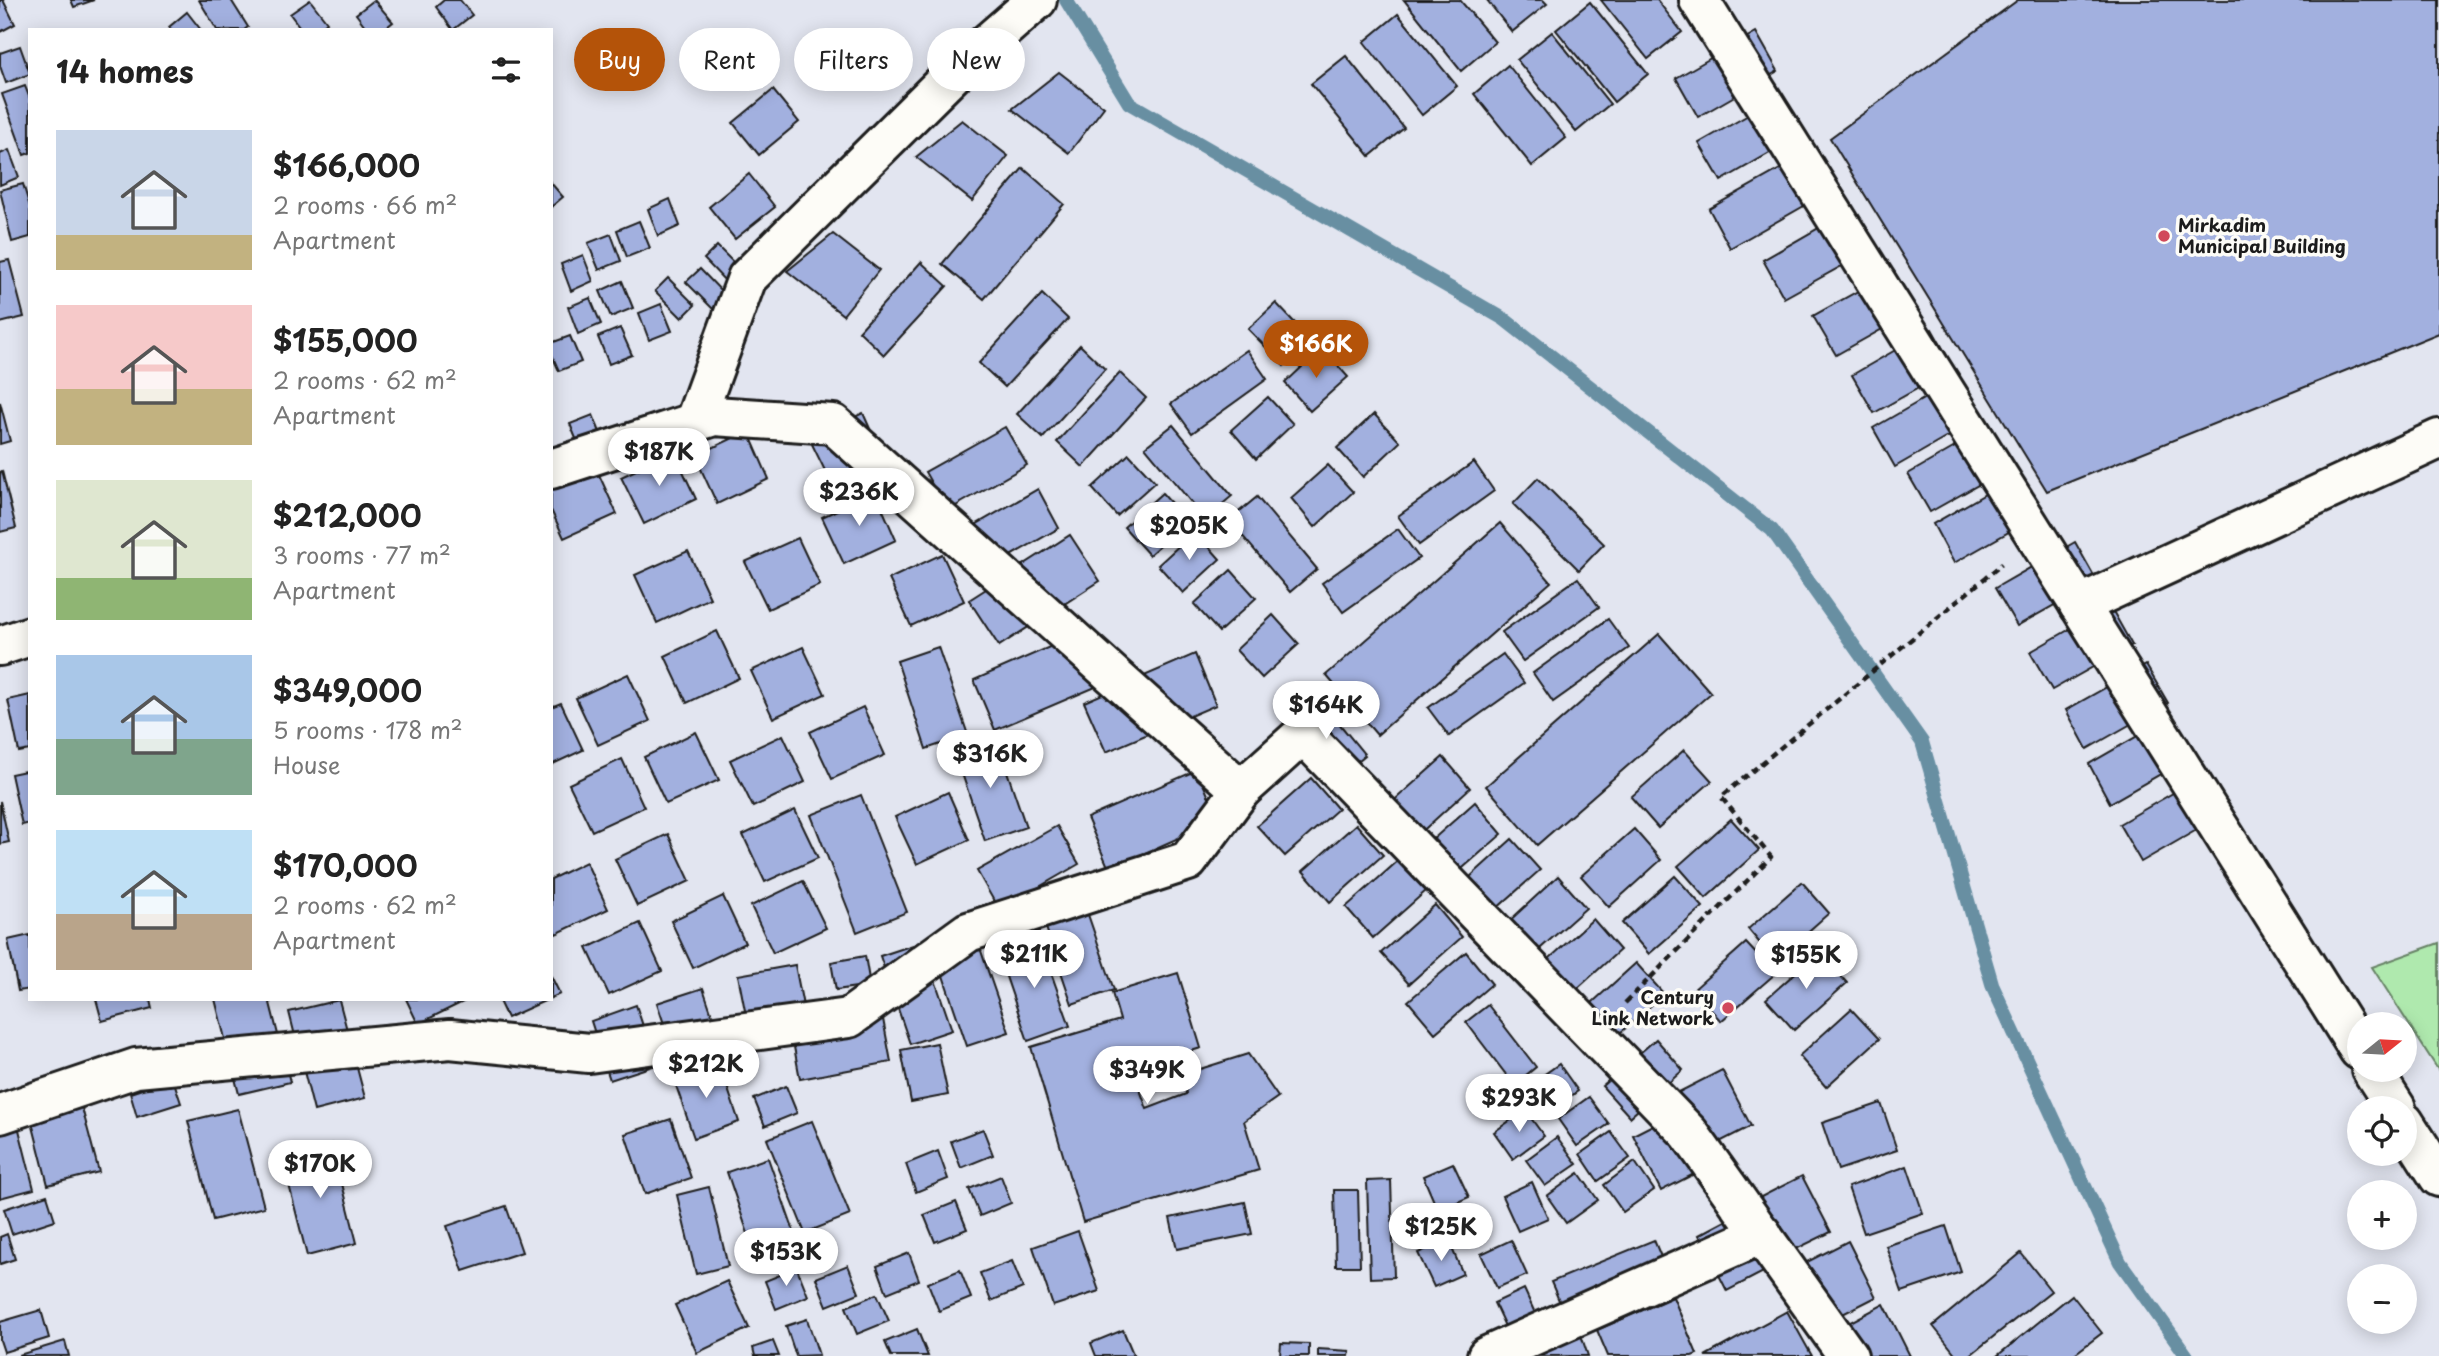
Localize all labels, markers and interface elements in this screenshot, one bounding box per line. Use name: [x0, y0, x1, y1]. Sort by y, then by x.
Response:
chip: Buy: [574, 28, 665, 91]
chip: Rent: [679, 28, 780, 91]
chip: Filters: [794, 28, 913, 91]
chip: New: [927, 28, 1025, 91]
text: 14 homes: [56, 48, 194, 93]
icon: filters: [487, 51, 525, 89]
text: $166,000: [273, 142, 420, 187]
icon: home: [112, 158, 196, 242]
text: 2 rooms · 66 m²: [273, 187, 457, 222]
place label: Mirkadim Municipal Building: [2178, 211, 2346, 259]
text: Apartment: [273, 222, 396, 257]
marker: Mirkadim Municipal Building: [2156, 228, 2172, 244]
text: $155,000: [273, 317, 418, 362]
pin: $166K: [1267, 320, 1365, 380]
text: $166K: [1279, 325, 1353, 360]
icon: home: [112, 333, 196, 417]
text: 2 rooms · 62 m²: [273, 362, 457, 397]
text: Apartment: [273, 397, 396, 432]
pin: $187K: [610, 428, 708, 488]
text: $187K: [624, 433, 694, 468]
pin: $236K: [810, 468, 908, 528]
text: $236K: [819, 473, 899, 508]
text: $212,000: [273, 492, 422, 537]
pin: $205K: [1140, 503, 1238, 562]
text: $205K: [1150, 507, 1228, 542]
icon: home: [112, 508, 196, 592]
text: 3 rooms · 77 m²: [273, 537, 451, 572]
text: Apartment: [273, 572, 396, 607]
text: $349,000: [273, 667, 422, 712]
pin: $164K: [1277, 682, 1375, 741]
icon: home: [112, 683, 196, 767]
text: $164K: [1289, 686, 1363, 721]
text: 5 rooms · 178 m²: [273, 712, 463, 747]
pin: $316K: [941, 730, 1039, 790]
text: $316K: [953, 735, 1027, 770]
text: House: [273, 747, 340, 782]
text: $170,000: [273, 842, 418, 887]
icon: home: [112, 858, 196, 942]
text: 2 rooms · 62 m²: [273, 887, 457, 922]
text: Apartment: [273, 922, 396, 957]
pin: $211K: [985, 930, 1083, 990]
pin: $155K: [1757, 932, 1855, 991]
text: $211K: [1000, 935, 1068, 970]
text: $155K: [1771, 936, 1841, 971]
place label: Century Link Network: [1592, 983, 1714, 1031]
marker: Century Link Network: [1720, 1000, 1736, 1016]
north arrow: [2347, 1012, 2417, 1082]
map controls: [2347, 1012, 2417, 1334]
pin: $212K: [657, 1040, 755, 1100]
text: $212K: [668, 1045, 744, 1080]
pin: $349K: [1098, 1046, 1196, 1106]
text: $349K: [1109, 1051, 1185, 1086]
pin: $293K: [1470, 1074, 1568, 1134]
text: $293K: [1481, 1079, 1557, 1114]
button: locate: [2347, 1096, 2417, 1166]
pin: $170K: [271, 1140, 369, 1200]
text: $170K: [284, 1145, 356, 1180]
button: +: [2347, 1180, 2417, 1250]
pin: $125K: [1392, 1204, 1490, 1263]
text: $125K: [1405, 1208, 1477, 1243]
pin: $153K: [737, 1228, 835, 1288]
text: $153K: [750, 1233, 822, 1268]
button: −: [2347, 1264, 2417, 1334]

